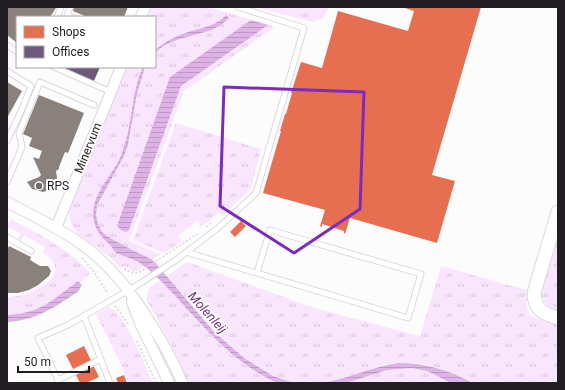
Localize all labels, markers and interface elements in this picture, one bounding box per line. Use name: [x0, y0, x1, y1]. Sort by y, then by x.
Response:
legend: [16, 16, 156, 68]
text: Shops: [52, 25, 86, 39]
text: Offices: [52, 45, 89, 59]
street label: Minervum: [71, 121, 105, 175]
place label: RPS: [47, 179, 69, 193]
marker: RPS: [34, 181, 44, 191]
water label: Molenleij: [185, 288, 230, 336]
scale bar: [18, 348, 89, 374]
text: 50 m: [24, 355, 51, 369]

